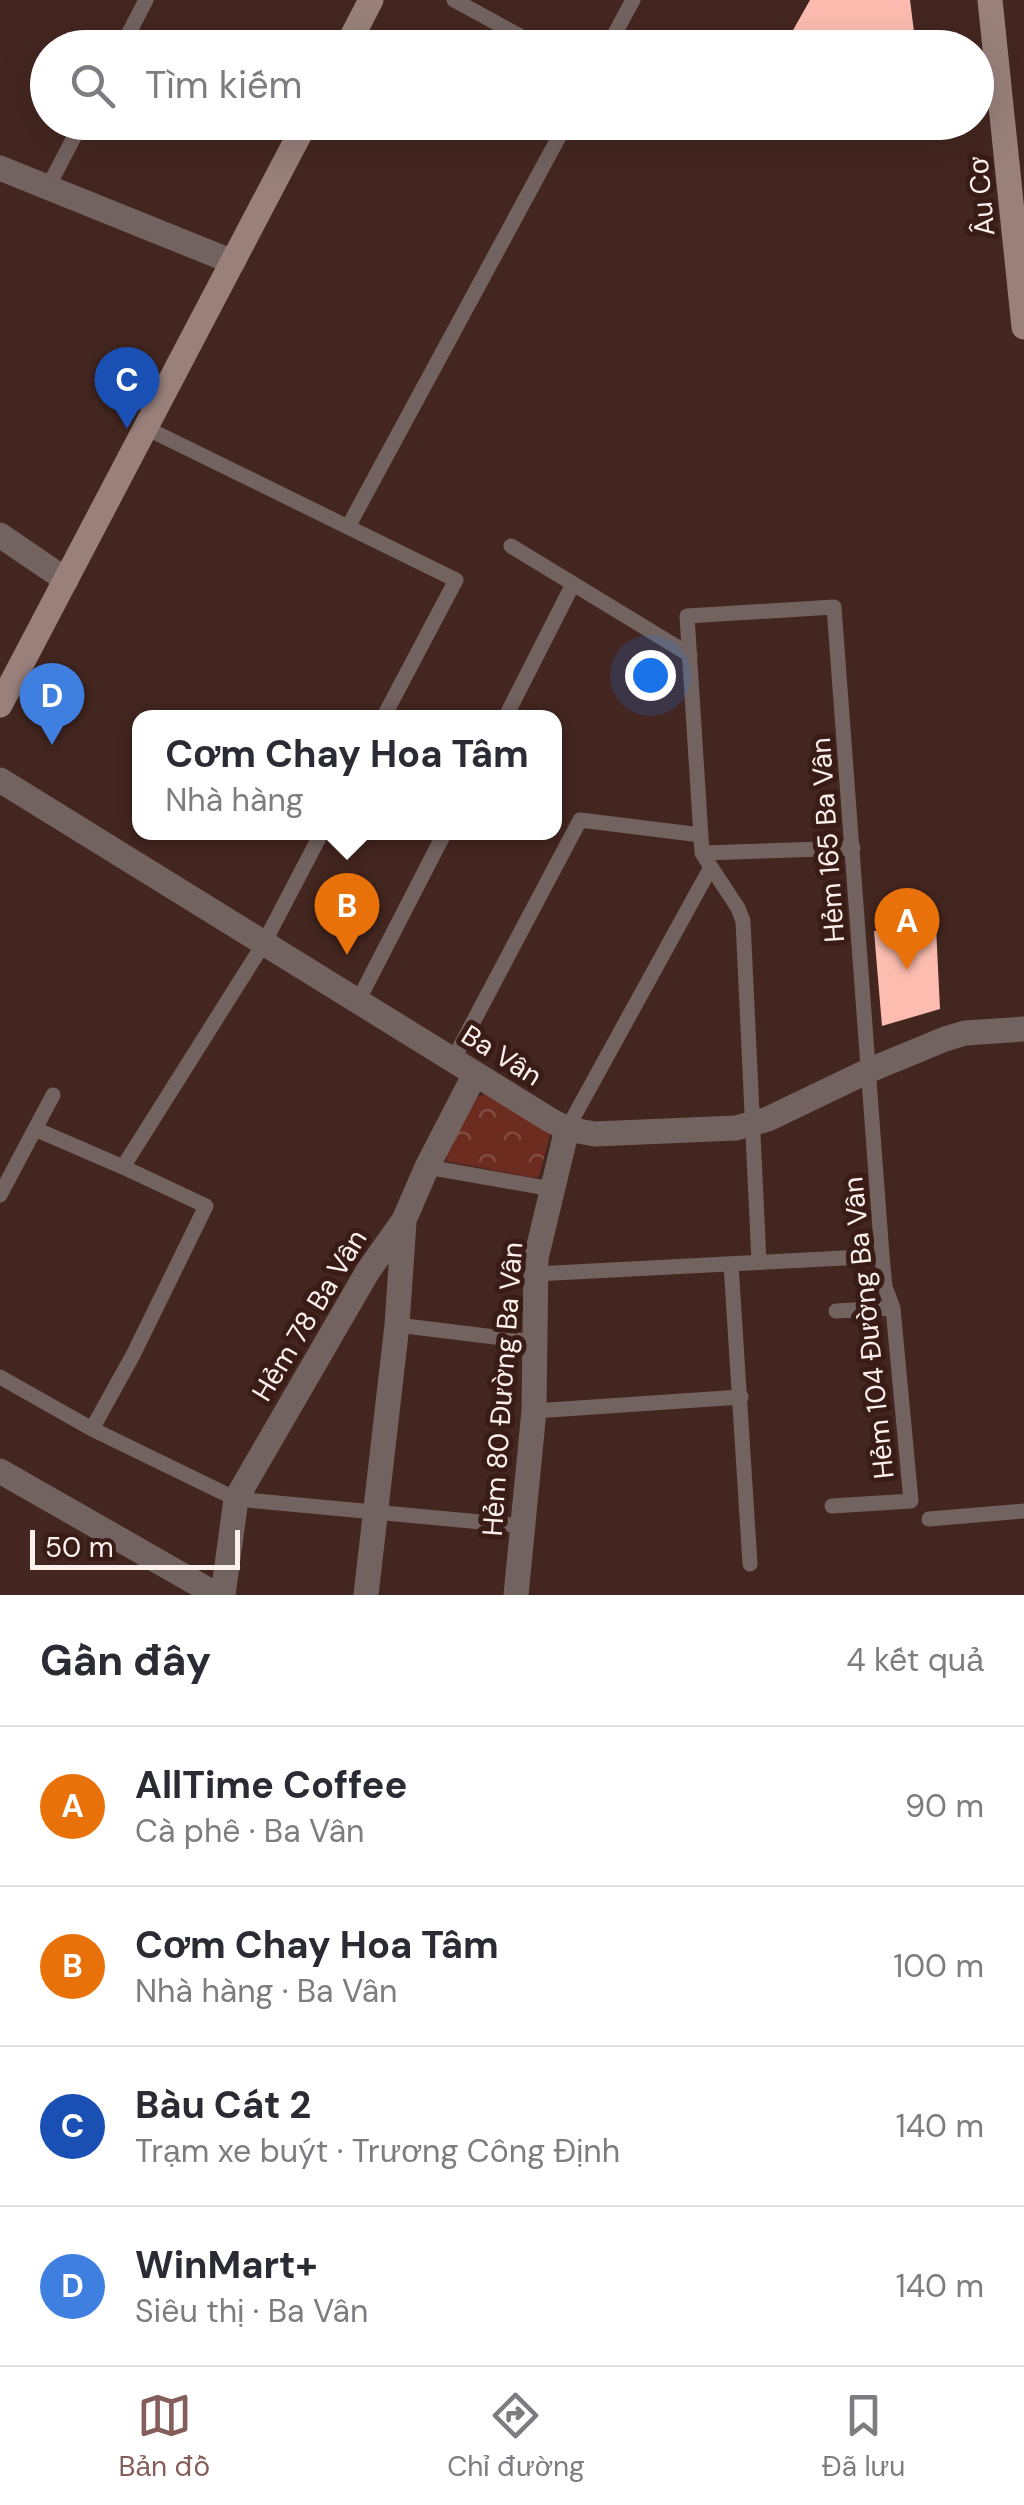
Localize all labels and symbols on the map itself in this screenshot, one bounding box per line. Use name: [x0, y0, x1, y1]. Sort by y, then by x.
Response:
street label: Âu Cơ: [960, 154, 1003, 238]
pin: C: [94, 346, 160, 429]
your location: [625, 650, 676, 701]
pin: D: [20, 662, 84, 745]
street label: Hẻm 165 Ba Vân: [802, 736, 853, 944]
pin: B: [314, 872, 380, 955]
pin: A: [874, 888, 940, 970]
street label: Ba Vân: [455, 1016, 549, 1094]
street label: Hẻm 104 Đường Ba Vân: [834, 1175, 903, 1481]
street label: Hẻm 78 Ba Vân: [244, 1223, 375, 1408]
street label: Hẻm 80 Đường Ba Vân: [474, 1241, 531, 1537]
scale bar: [30, 1525, 240, 1570]

